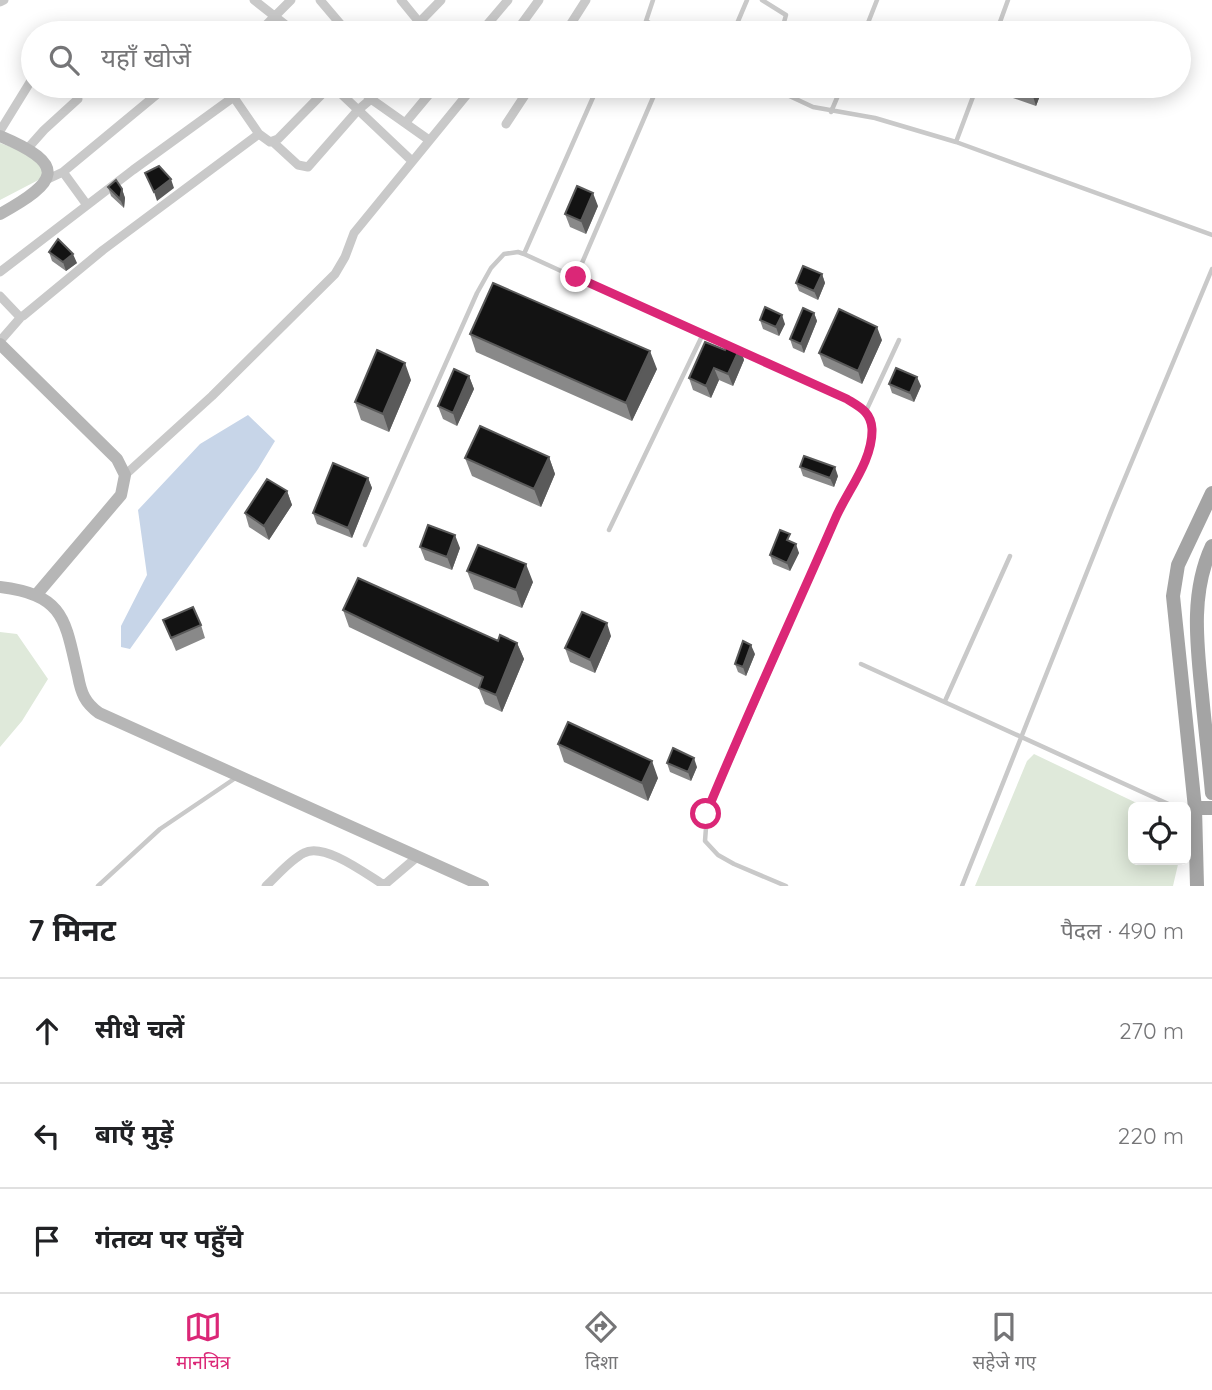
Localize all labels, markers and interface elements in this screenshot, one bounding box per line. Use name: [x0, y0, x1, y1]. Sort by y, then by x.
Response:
search box: [21, 21, 1191, 98]
icon: search: [45, 41, 83, 79]
text: यहाँ खोजें: [101, 41, 191, 74]
route end: [560, 261, 591, 292]
route start: [690, 798, 721, 829]
map controls: [1128, 802, 1191, 865]
button: locate: [1128, 802, 1191, 865]
text: 7 मिनट: [28, 911, 116, 949]
text: पैदल · 490 m: [1061, 916, 1184, 945]
icon: ahead: [28, 1012, 66, 1050]
text: सीधे चलें: [95, 1012, 184, 1045]
text: 270 m: [1119, 1016, 1184, 1045]
icon: left: [28, 1117, 66, 1155]
text: बाएँ मुड़ें: [95, 1117, 174, 1150]
text: 220 m: [1118, 1121, 1184, 1150]
icon: arrive: [28, 1222, 66, 1260]
text: गंतव्य पर पहुँचे: [95, 1222, 243, 1255]
tab: मानचित्र: [176, 1308, 230, 1377]
tab: दिशा: [582, 1308, 620, 1377]
tab: सहेजे गए: [973, 1308, 1036, 1377]

